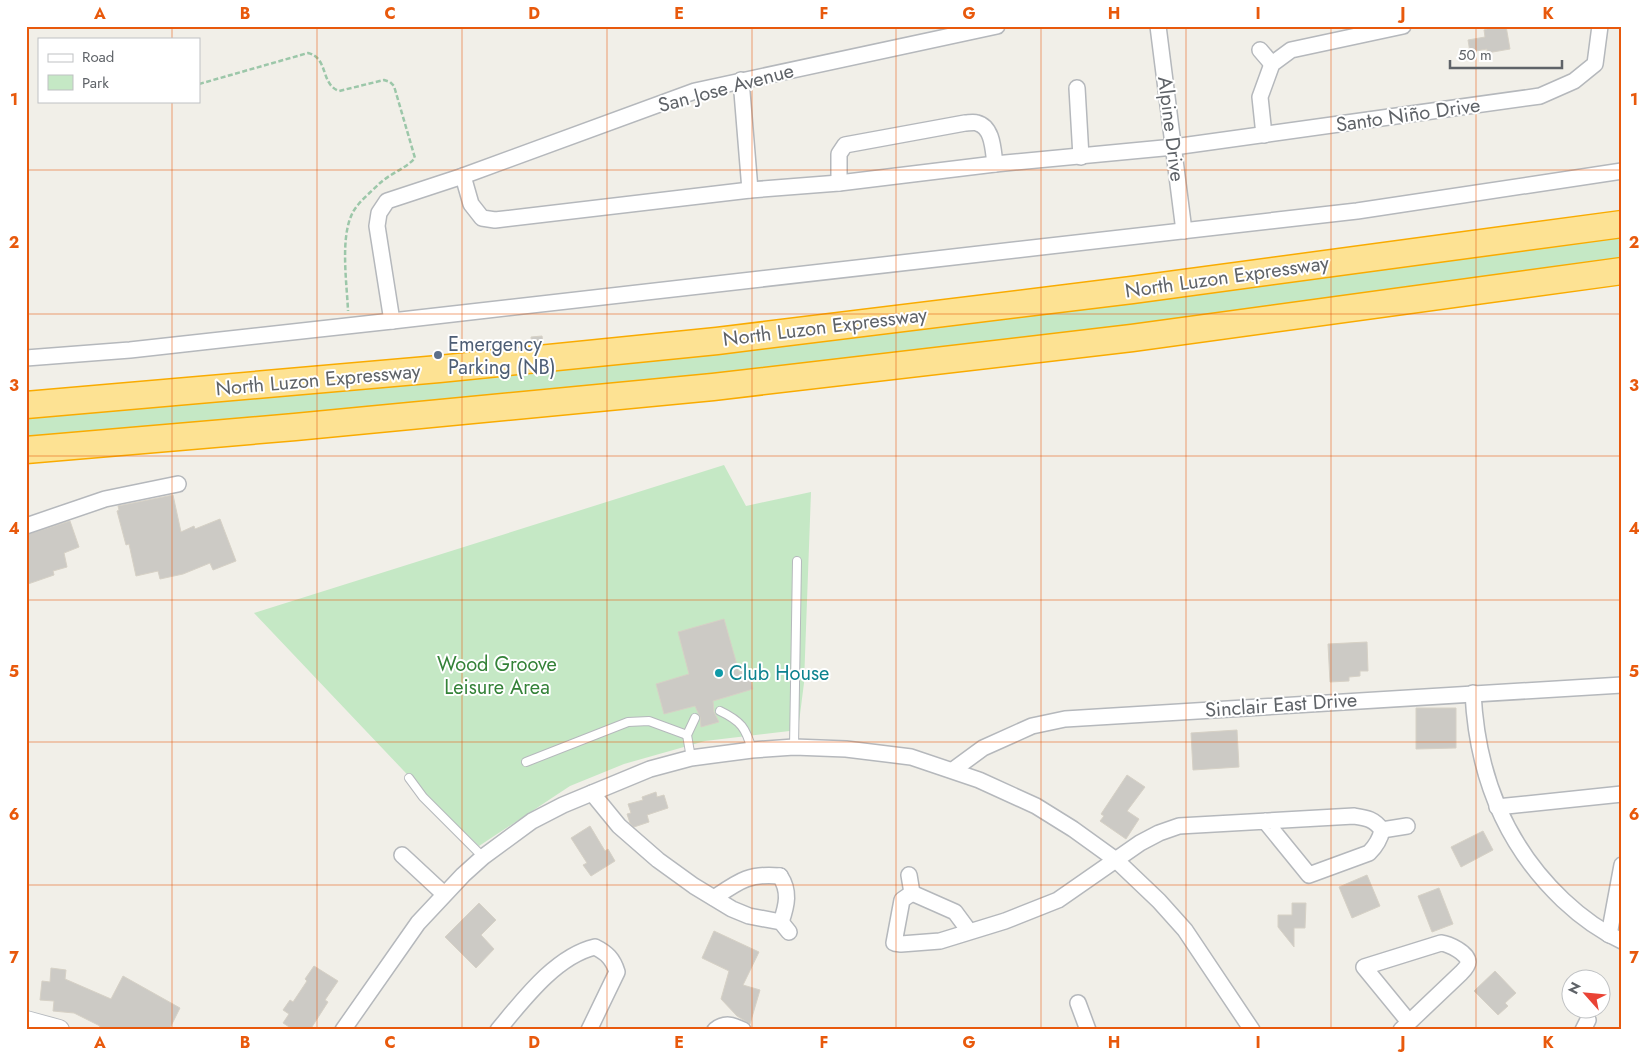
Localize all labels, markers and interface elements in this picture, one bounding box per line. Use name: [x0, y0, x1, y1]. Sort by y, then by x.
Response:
text: A: [93, 2, 106, 25]
text: B: [240, 2, 250, 25]
text: C: [384, 2, 396, 25]
text: D: [528, 2, 540, 25]
text: E: [674, 2, 684, 25]
text: F: [820, 2, 828, 25]
text: G: [962, 2, 976, 25]
text: H: [1108, 2, 1120, 25]
text: I: [1255, 2, 1261, 25]
text: J: [1397, 2, 1406, 25]
text: K: [1542, 2, 1554, 25]
legend: [38, 38, 200, 102]
scale bar: [1450, 38, 1563, 70]
text: 50 m: [1458, 44, 1492, 66]
text: Road: [82, 46, 114, 68]
street label: San Jose Avenue: [655, 56, 797, 120]
text: Park: [82, 72, 109, 94]
street label: Alpine Drive: [1150, 75, 1192, 183]
text: 1: [10, 88, 18, 111]
text: 1: [1630, 88, 1638, 111]
street label: Santo Niño Drive: [1334, 91, 1482, 139]
text: 2: [9, 231, 19, 254]
text: 2: [1629, 231, 1639, 254]
street label: North Luzon Expressway: [1123, 248, 1331, 306]
street label: North Luzon Expressway: [721, 300, 929, 354]
place label: Emergency Parking (NB): [448, 330, 556, 382]
marker: Emergency Parking (NB): [432, 349, 444, 361]
street label: North Luzon Expressway: [214, 357, 422, 403]
text: 3: [9, 374, 19, 397]
text: 3: [1629, 374, 1639, 397]
text: 4: [8, 517, 20, 540]
text: 4: [1628, 517, 1640, 540]
park label: Wood Groove Leisure Area: [437, 650, 557, 702]
place label: Club House: [729, 659, 829, 688]
text: 5: [9, 660, 19, 683]
text: 5: [1629, 660, 1639, 683]
marker: Club House: [713, 667, 725, 679]
street label: Sinclair East Drive: [1204, 685, 1358, 725]
text: 6: [9, 803, 19, 826]
text: 6: [1629, 803, 1639, 826]
text: 7: [9, 946, 19, 969]
text: 7: [1629, 946, 1639, 969]
north arrow: [1560, 968, 1610, 1018]
text: N: [1563, 979, 1586, 998]
text: A: [93, 1031, 106, 1054]
text: B: [240, 1031, 250, 1054]
text: C: [384, 1031, 396, 1054]
text: D: [528, 1031, 540, 1054]
text: E: [674, 1031, 684, 1054]
text: F: [820, 1031, 828, 1054]
text: G: [962, 1031, 976, 1054]
text: H: [1108, 1031, 1120, 1054]
text: I: [1255, 1031, 1261, 1054]
text: J: [1397, 1031, 1406, 1054]
text: K: [1542, 1031, 1554, 1054]

